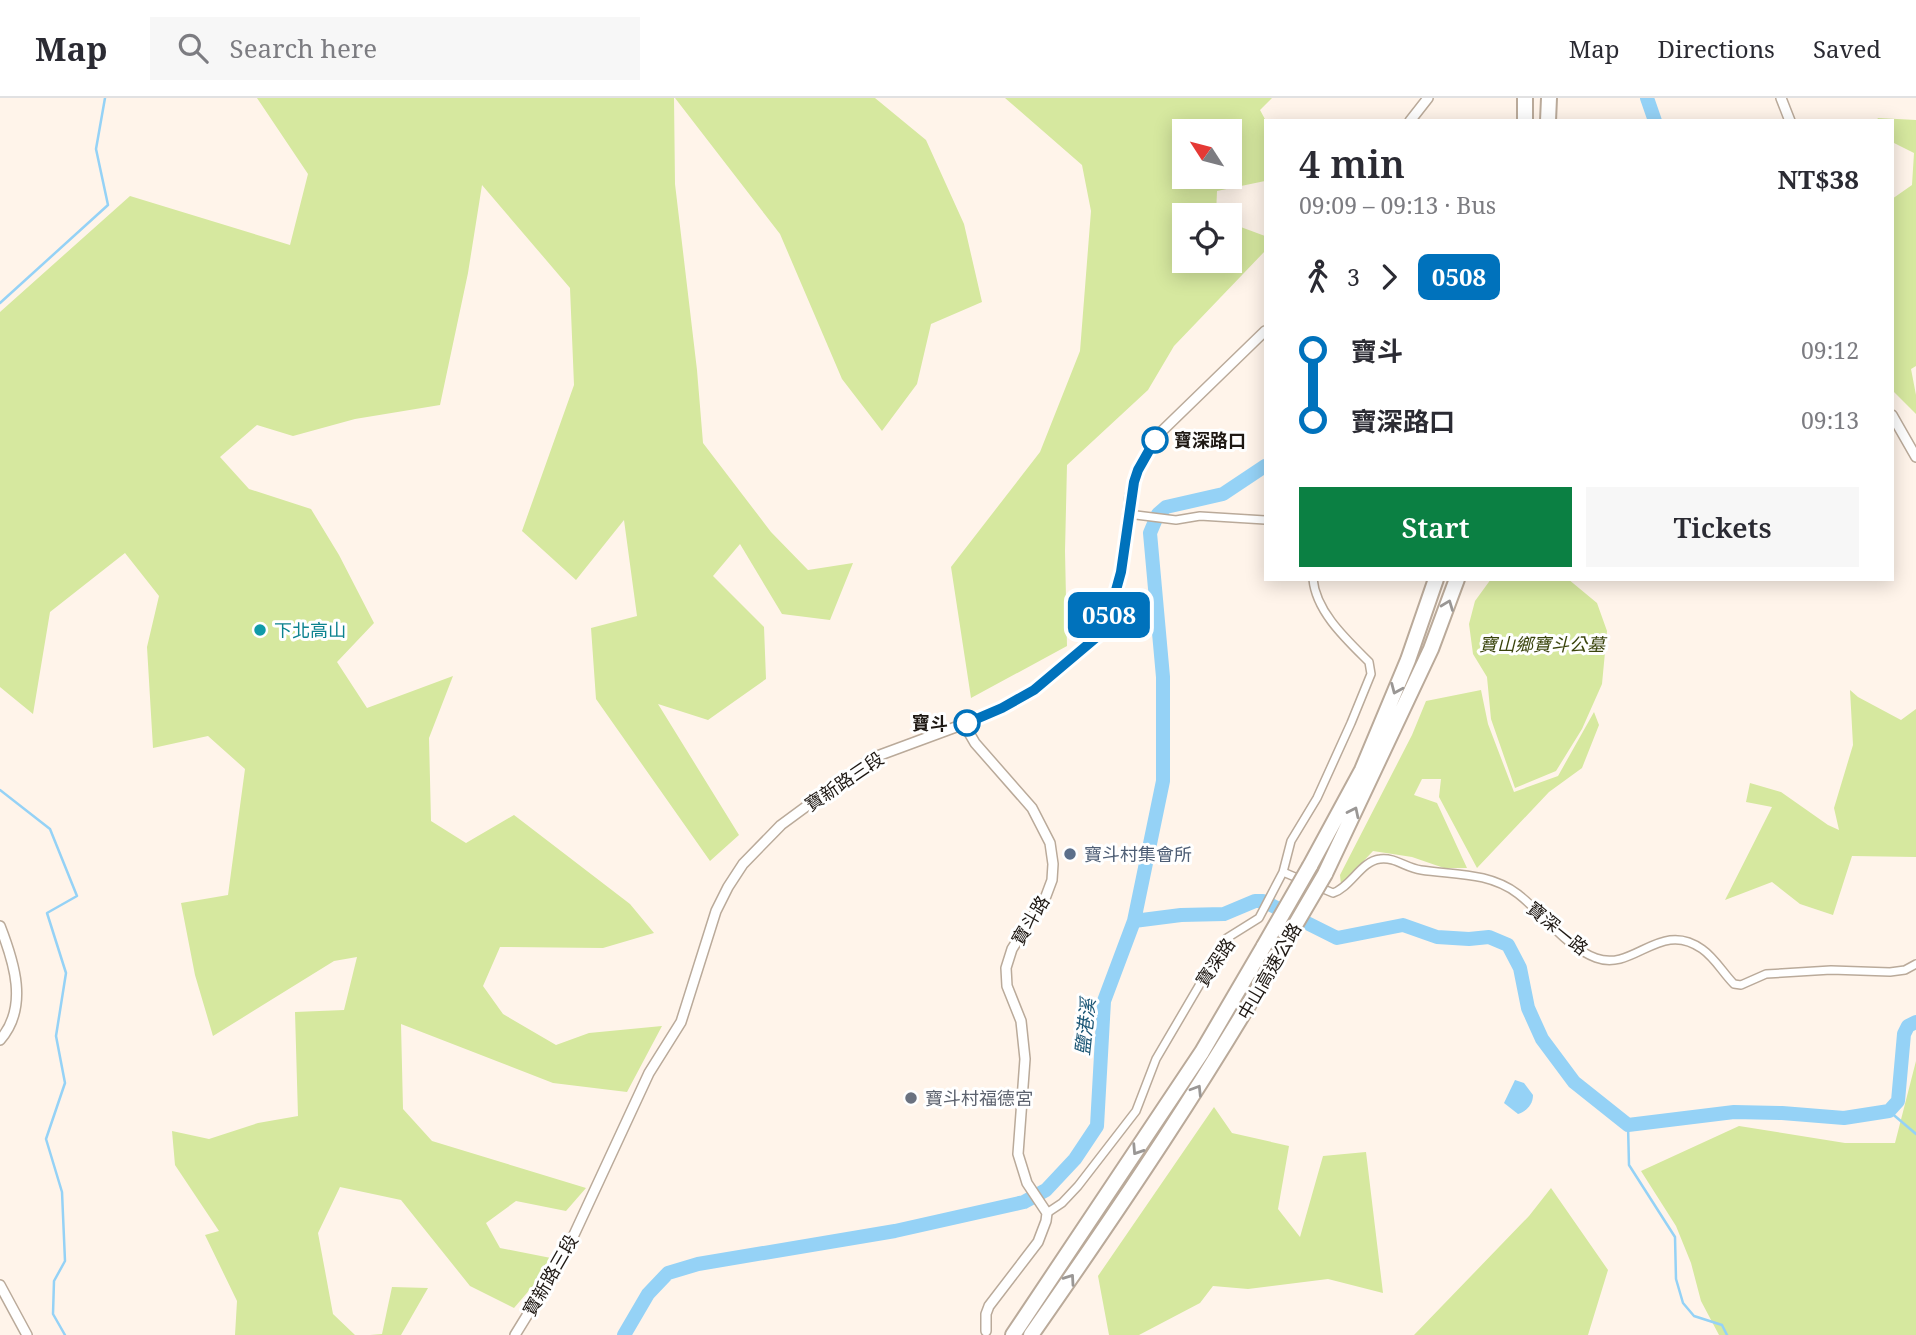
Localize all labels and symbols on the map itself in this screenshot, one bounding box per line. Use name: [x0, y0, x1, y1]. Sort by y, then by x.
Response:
north arrow: [1172, 119, 1242, 189]
marker: 寶深路口: [1142, 427, 1168, 453]
place label: 寶深路口: [1174, 428, 1246, 452]
line badge: 0508: [1060, 592, 1158, 638]
one-way arrow: [1440, 599, 1454, 611]
place label: 下北高山: [274, 618, 346, 642]
marker: 下北高山: [252, 622, 268, 638]
park label: 寶山鄉寶斗公墓: [1479, 632, 1608, 656]
one-way arrow: [1390, 682, 1404, 695]
marker: 寶斗: [954, 710, 980, 736]
place label: 寶斗: [912, 711, 948, 735]
street label: 寶新路三段: [800, 746, 888, 816]
one-way arrow: [1346, 807, 1360, 819]
place label: 寶斗村集會所: [1084, 842, 1192, 866]
marker: 寶斗村集會所: [1062, 846, 1078, 862]
street label: 寶斗路: [1006, 891, 1054, 949]
street label: 寶深一路: [1522, 896, 1594, 960]
street label: 中山高速公路: [1232, 918, 1306, 1024]
street label: 寶深路: [1190, 933, 1240, 991]
water label: 鹽港溪: [1069, 994, 1101, 1057]
one-way arrow: [1188, 1085, 1201, 1098]
place label: 寶斗村福德宮: [925, 1086, 1033, 1110]
marker: 寶斗村福德宮: [903, 1090, 919, 1106]
one-way arrow: [1133, 1142, 1146, 1155]
street label: 寶新路三段: [517, 1230, 583, 1320]
one-way arrow: [1062, 1274, 1074, 1287]

